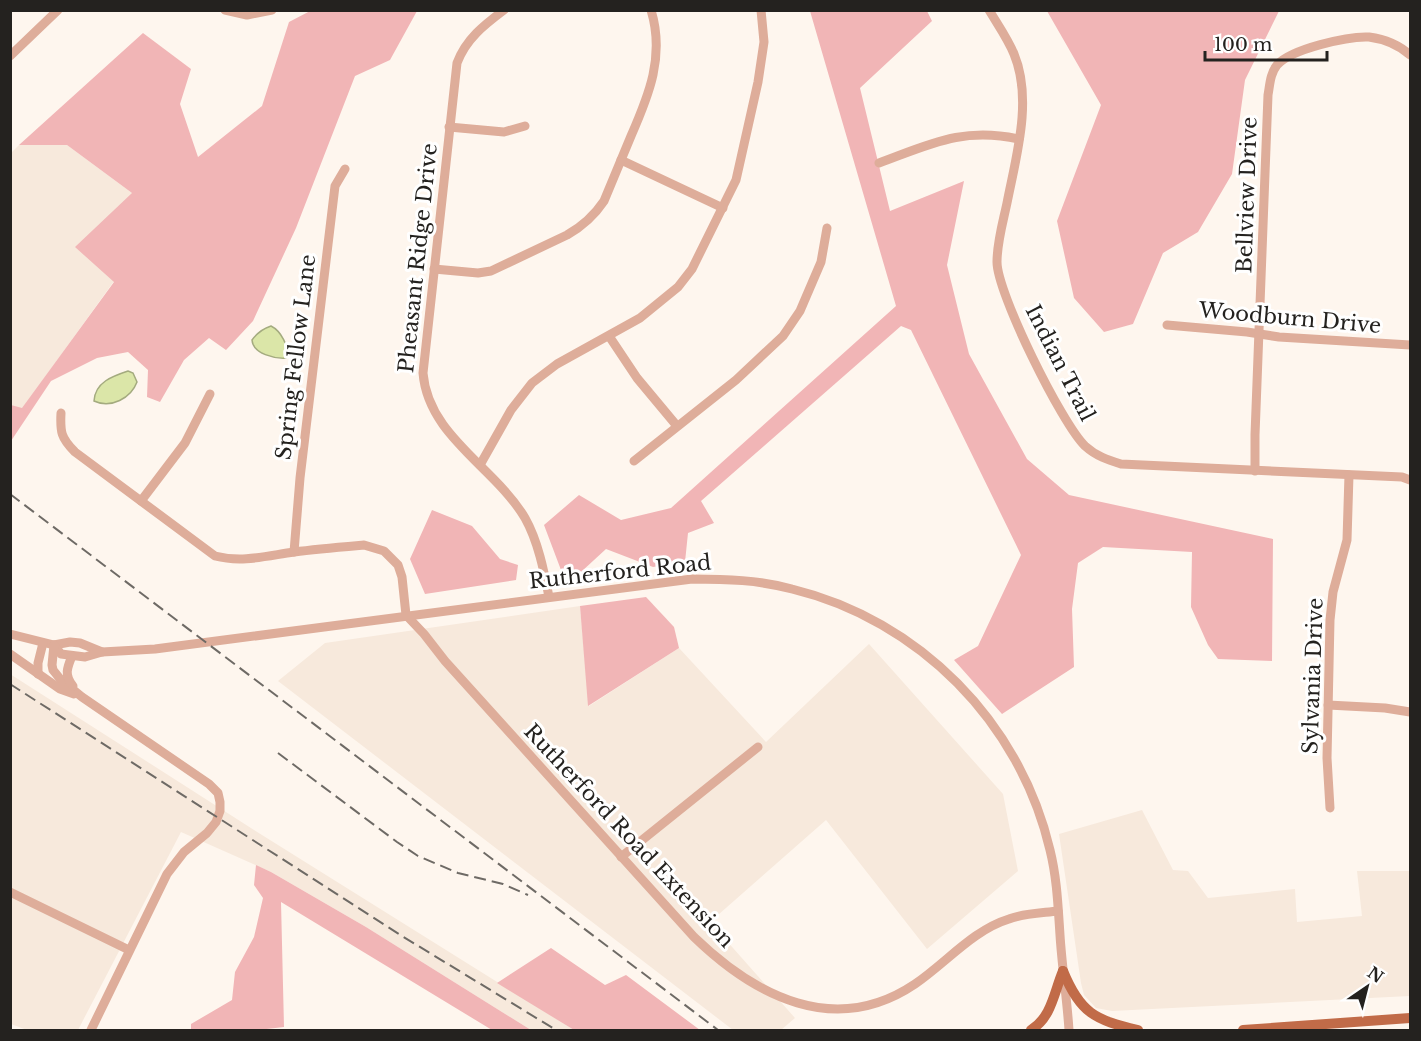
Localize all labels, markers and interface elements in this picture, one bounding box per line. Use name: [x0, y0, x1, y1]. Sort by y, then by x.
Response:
scale bar: [1205, 24, 1326, 62]
text: 100 m: [1214, 34, 1272, 56]
street label: Bellview Drive: [1231, 116, 1263, 274]
street label: Pheasant Ridge Drive: [393, 142, 443, 374]
street label: Spring Fellow Lane: [271, 253, 321, 461]
street label: Woodburn Drive: [1197, 297, 1382, 339]
street label: Indian Trail: [1020, 301, 1100, 426]
street label: Rutherford Road: [528, 550, 712, 594]
street label: Sylvania Drive: [1297, 597, 1329, 755]
street label: Rutherford Road Extension: [518, 719, 740, 953]
north arrow: [1337, 957, 1397, 1017]
text: N: [1364, 962, 1388, 987]

